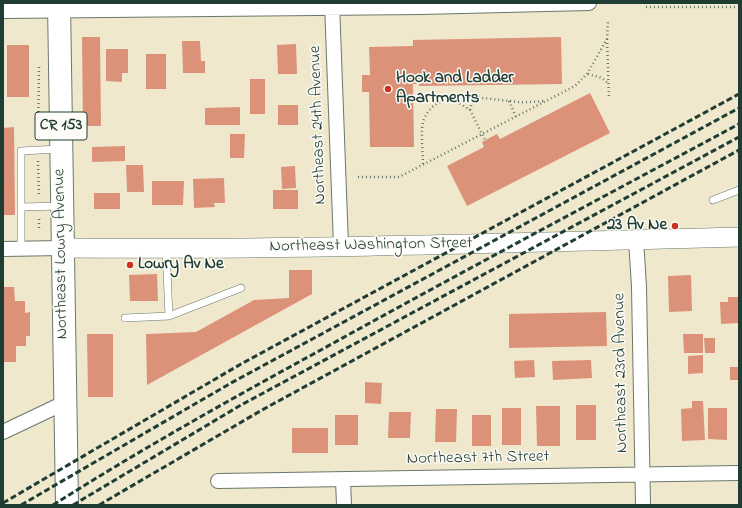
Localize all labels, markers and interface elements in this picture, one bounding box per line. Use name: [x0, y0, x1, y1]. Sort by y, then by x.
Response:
street label: Northeast 24th Avenue: [306, 45, 332, 205]
place label: Hook and Ladder Apartments: [396, 69, 514, 109]
marker: Hook and Ladder Apartments: [383, 84, 393, 94]
road number: CR 153: [35, 112, 87, 140]
street label: Northeast Lowry Avenue: [50, 168, 74, 340]
place label: 23 Av Ne: [607, 216, 667, 236]
marker: 23 Av Ne: [670, 221, 680, 231]
street label: Northeast Washington Street: [269, 234, 473, 258]
place label: Lowry Av Ne: [138, 255, 224, 275]
marker: Lowry Av Ne: [125, 260, 135, 270]
street label: Northeast 23rd Avenue: [610, 293, 634, 453]
street label: Northeast 7th Street: [407, 448, 549, 470]

